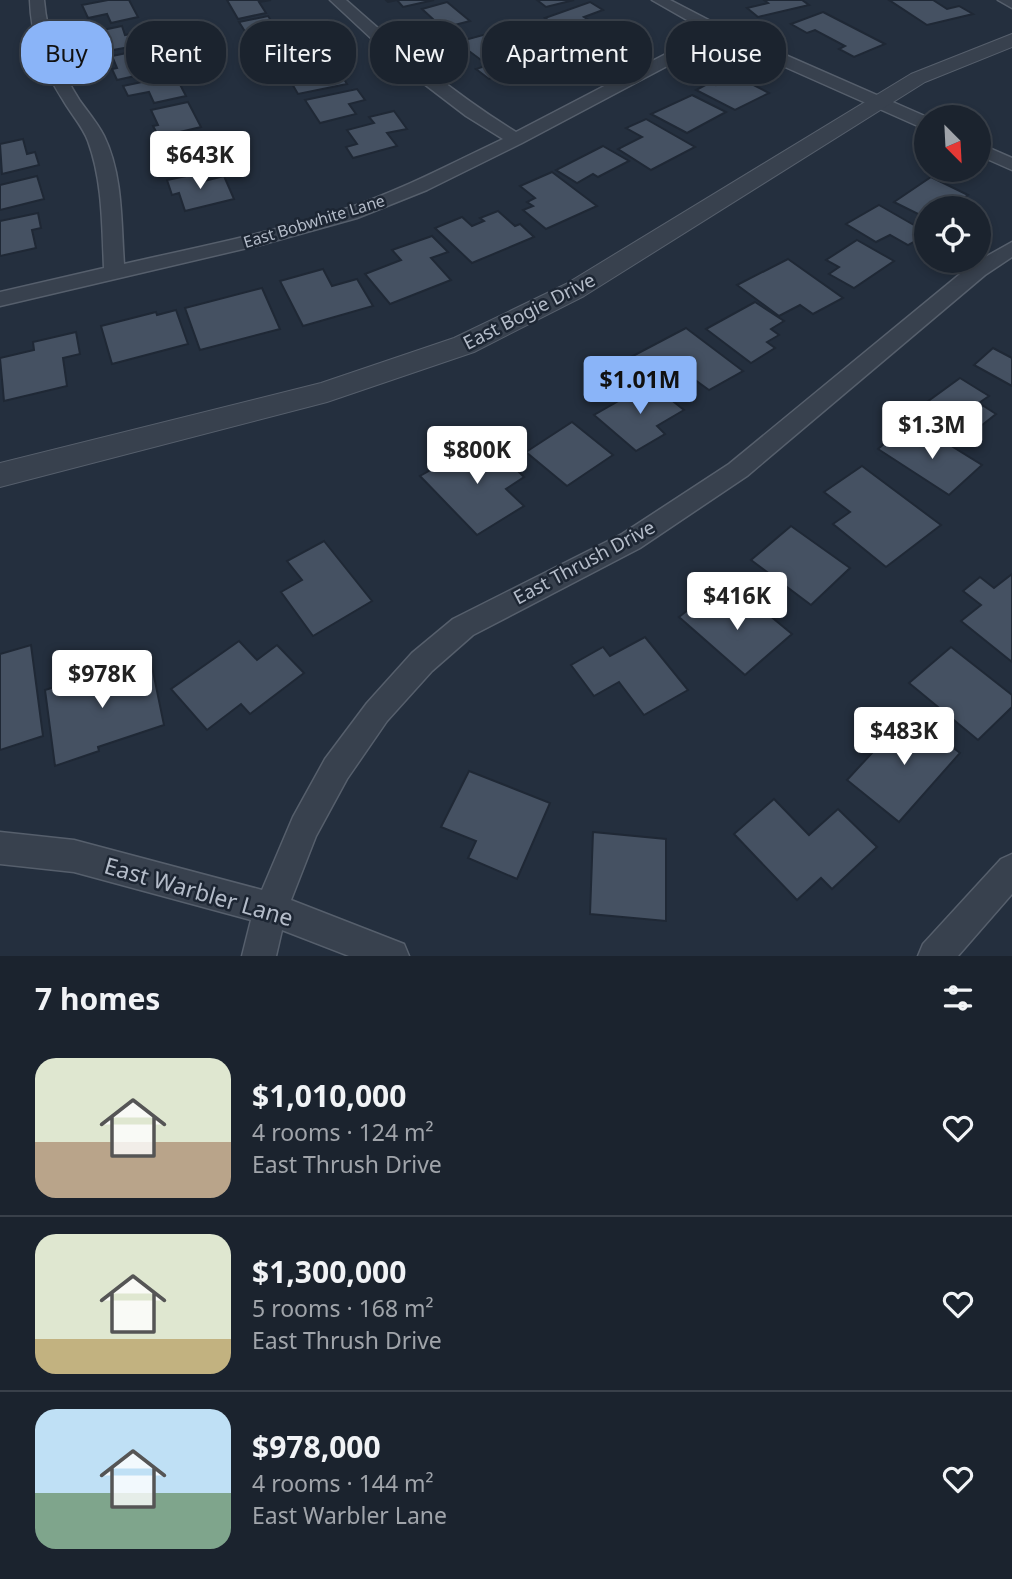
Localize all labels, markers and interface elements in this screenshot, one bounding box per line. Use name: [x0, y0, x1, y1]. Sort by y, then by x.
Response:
chip: Buy: [21, 21, 112, 84]
chip: Rent: [126, 21, 226, 84]
chip: Filters: [240, 21, 356, 84]
chip: New: [370, 21, 468, 84]
chip: Apartment: [482, 21, 652, 84]
chip: House: [666, 21, 786, 84]
north arrow: [914, 105, 990, 182]
map controls: [914, 105, 991, 273]
pin: $643K: [151, 132, 249, 191]
text: $643K: [166, 138, 234, 170]
street label: East Bobwhite Lane: [241, 189, 387, 253]
button: locate: [914, 196, 991, 273]
street label: East Bogie Drive: [458, 266, 600, 356]
pin: $1.01M: [583, 356, 697, 416]
text: $1.01M: [600, 363, 680, 395]
pin: $1.3M: [883, 402, 981, 461]
text: $1.3M: [898, 408, 966, 440]
pin: $800K: [428, 426, 526, 486]
text: $800K: [443, 433, 511, 465]
street label: East Thrush Drive: [509, 514, 659, 610]
pin: $416K: [688, 572, 786, 632]
text: $416K: [703, 579, 771, 611]
pin: $978K: [53, 650, 151, 710]
text: $978K: [68, 657, 136, 689]
pin: $483K: [855, 708, 953, 767]
text: $483K: [870, 714, 938, 746]
street label: East Warbler Lane: [101, 849, 297, 933]
text: 7 homes: [35, 978, 160, 1019]
icon: filters: [939, 979, 977, 1017]
text: $1,010,000: [252, 1075, 406, 1116]
icon: home: [91, 1086, 175, 1170]
icon: heart: [939, 1109, 977, 1147]
text: 4 rooms · 124 m²: [252, 1116, 434, 1148]
text: East Thrush Drive: [252, 1148, 442, 1180]
text: $1,300,000: [252, 1251, 406, 1292]
icon: home: [91, 1262, 175, 1346]
icon: heart: [939, 1285, 977, 1323]
text: 5 rooms · 168 m²: [252, 1292, 434, 1324]
text: East Thrush Drive: [252, 1324, 442, 1356]
text: $978,000: [252, 1426, 381, 1467]
icon: home: [91, 1437, 175, 1521]
icon: heart: [939, 1460, 977, 1498]
text: 4 rooms · 144 m²: [252, 1467, 434, 1499]
text: East Warbler Lane: [252, 1499, 447, 1531]

